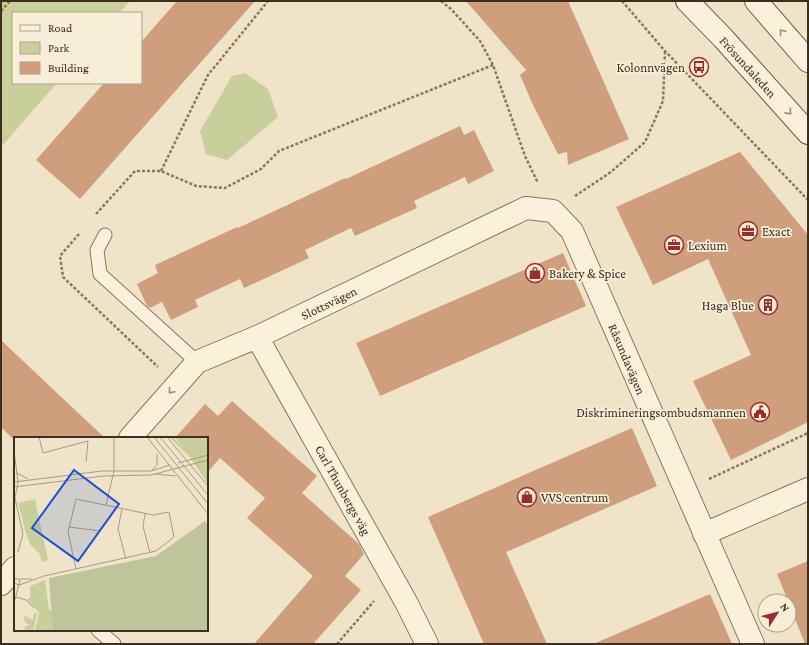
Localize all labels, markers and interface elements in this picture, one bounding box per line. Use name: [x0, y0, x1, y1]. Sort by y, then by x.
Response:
legend: [12, 12, 142, 84]
text: Road: [48, 21, 73, 35]
one-way arrow: [780, 29, 787, 36]
street label: Frösundaleden: [716, 33, 780, 101]
text: Park: [48, 41, 70, 55]
bus stop icon: Kolonnvägen: [688, 56, 710, 78]
place label: Kolonnvägen: [617, 60, 685, 75]
text: Building: [48, 61, 89, 75]
one-way arrow: [785, 107, 792, 115]
office icon: Exact: [737, 220, 759, 242]
place label: Exact: [762, 224, 791, 239]
office icon: Lexium: [663, 234, 685, 256]
place label: Lexium: [688, 238, 727, 253]
shop icon: Bakery & Spice: [524, 262, 546, 284]
place label: Bakery & Spice: [549, 266, 626, 281]
street label: Slottsvägen: [299, 283, 359, 323]
building icon: Haga Blue: [757, 294, 779, 316]
place label: Haga Blue: [702, 298, 754, 313]
street label: Råsundavägen: [605, 321, 649, 397]
one-way arrow: [169, 387, 176, 394]
public building icon: Diskrimineringsombudsmannen: [749, 401, 771, 423]
place label: Diskrimineringsombudsmannen: [576, 405, 746, 420]
inset map: [14, 437, 208, 631]
street label: Carl Thunbergs väg: [312, 442, 374, 538]
shop icon: VVS centrum: [516, 486, 538, 508]
place label: VVS centrum: [541, 490, 609, 505]
north arrow: [757, 593, 797, 633]
text: N: [778, 601, 792, 614]

